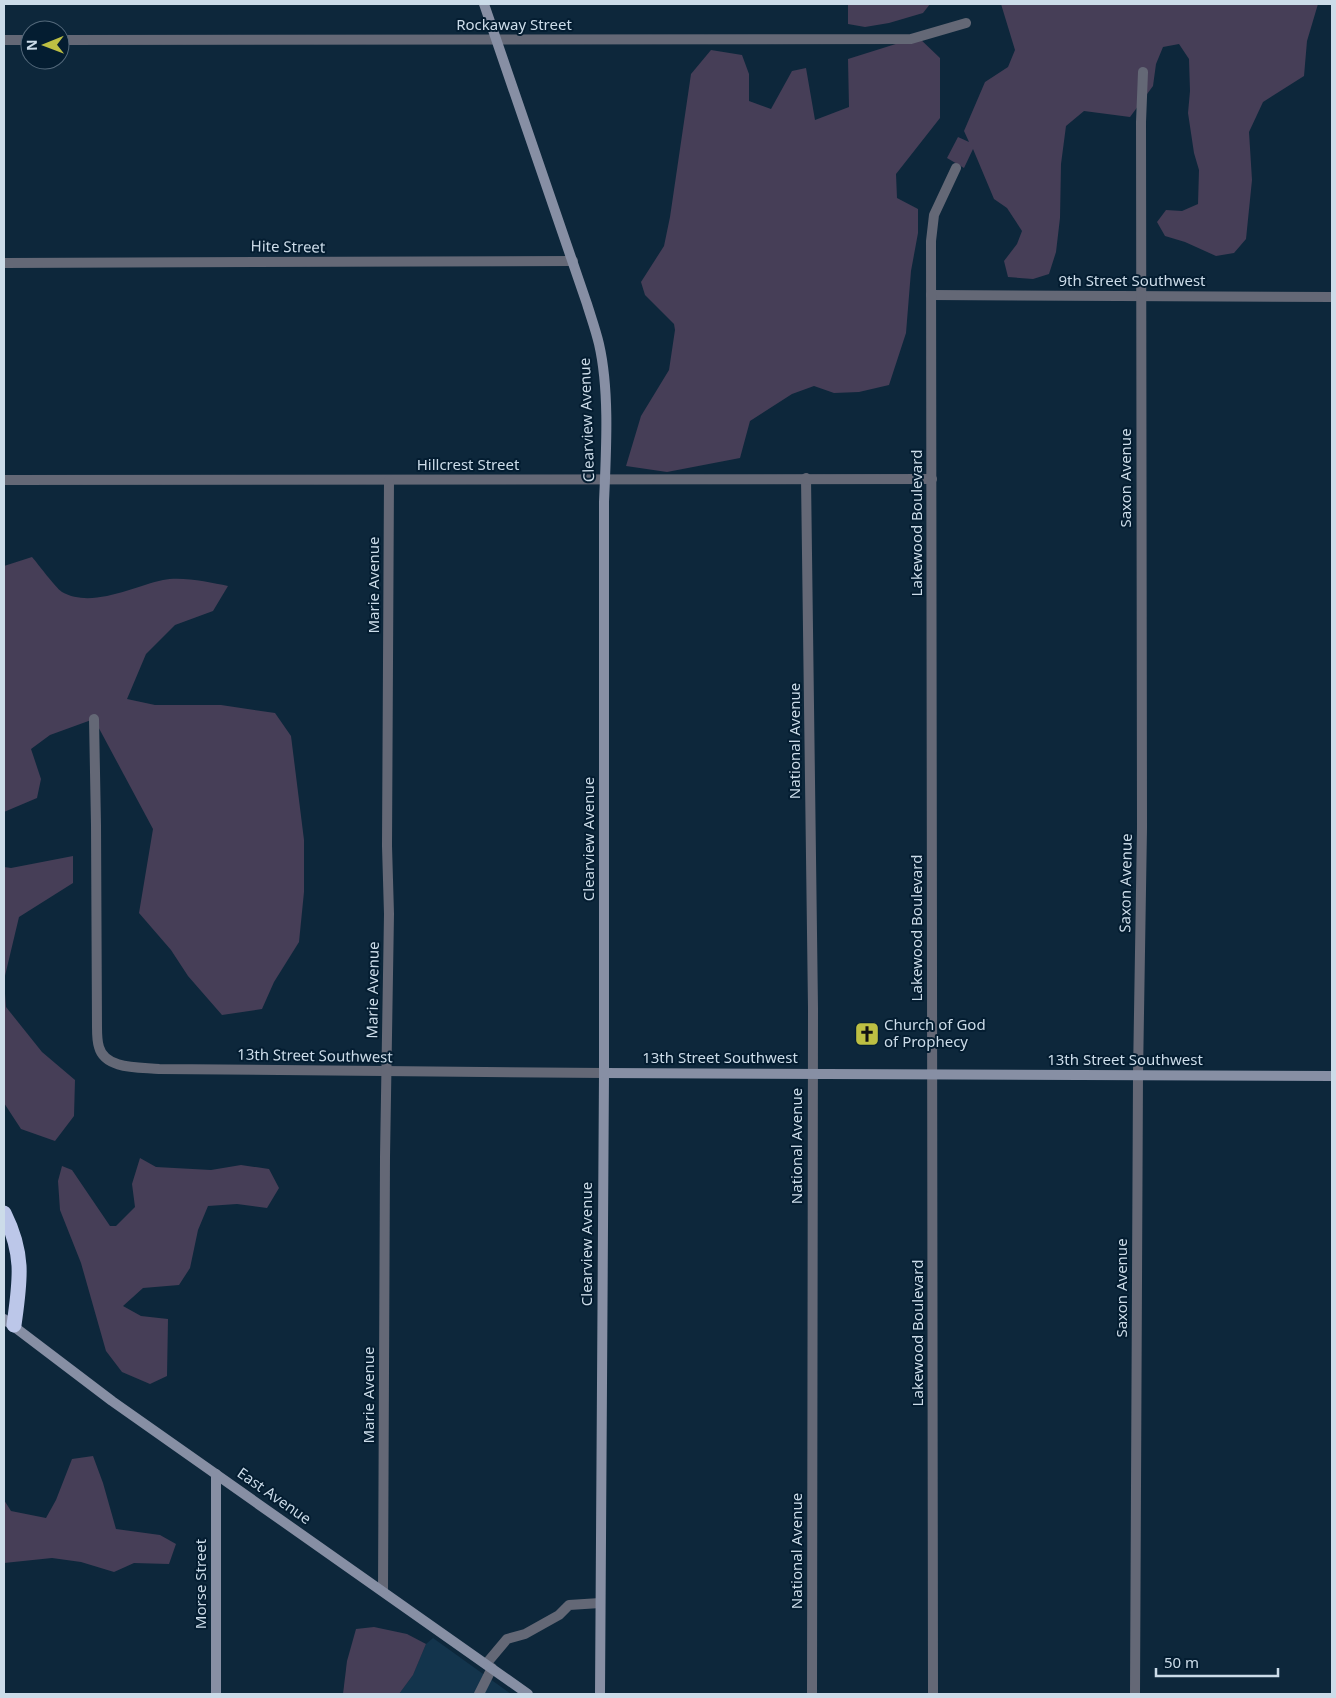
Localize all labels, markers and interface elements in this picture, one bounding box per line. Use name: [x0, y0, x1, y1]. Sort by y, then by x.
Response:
street label: Rockaway Street: [456, 14, 572, 34]
north arrow: [20, 20, 70, 70]
text: N: [22, 39, 41, 51]
street label: Hite Street: [251, 235, 326, 257]
street label: 9th Street Southwest: [1058, 270, 1206, 290]
street label: Clearview Avenue: [574, 358, 598, 483]
street label: Saxon Avenue: [1115, 428, 1135, 528]
street label: Lakewood Boulevard: [906, 450, 926, 596]
street label: Hillcrest Street: [417, 454, 520, 474]
street label: Marie Avenue: [363, 536, 383, 634]
street label: National Avenue: [784, 683, 804, 799]
street label: Clearview Avenue: [578, 777, 598, 901]
street label: Saxon Avenue: [1114, 833, 1136, 933]
street label: Lakewood Boulevard: [906, 855, 926, 1001]
street label: Marie Avenue: [361, 941, 383, 1039]
place label: Church of God of Prophecy: [884, 1014, 986, 1051]
church icon: Church of God of Prophecy: [854, 1021, 880, 1047]
street label: 13th Street Southwest: [237, 1044, 394, 1066]
street label: 13th Street Southwest: [642, 1047, 798, 1067]
street label: 13th Street Southwest: [1047, 1049, 1203, 1069]
street label: National Avenue: [786, 1088, 806, 1204]
street label: Clearview Avenue: [576, 1182, 596, 1306]
street label: Saxon Avenue: [1111, 1238, 1131, 1338]
street label: Lakewood Boulevard: [907, 1260, 927, 1406]
street label: Marie Avenue: [358, 1346, 378, 1444]
street label: East Avenue: [234, 1462, 316, 1528]
street label: National Avenue: [786, 1493, 806, 1609]
street label: Morse Street: [190, 1538, 210, 1629]
scale bar: [1156, 1646, 1278, 1678]
text: 50 m: [1164, 1652, 1199, 1672]

